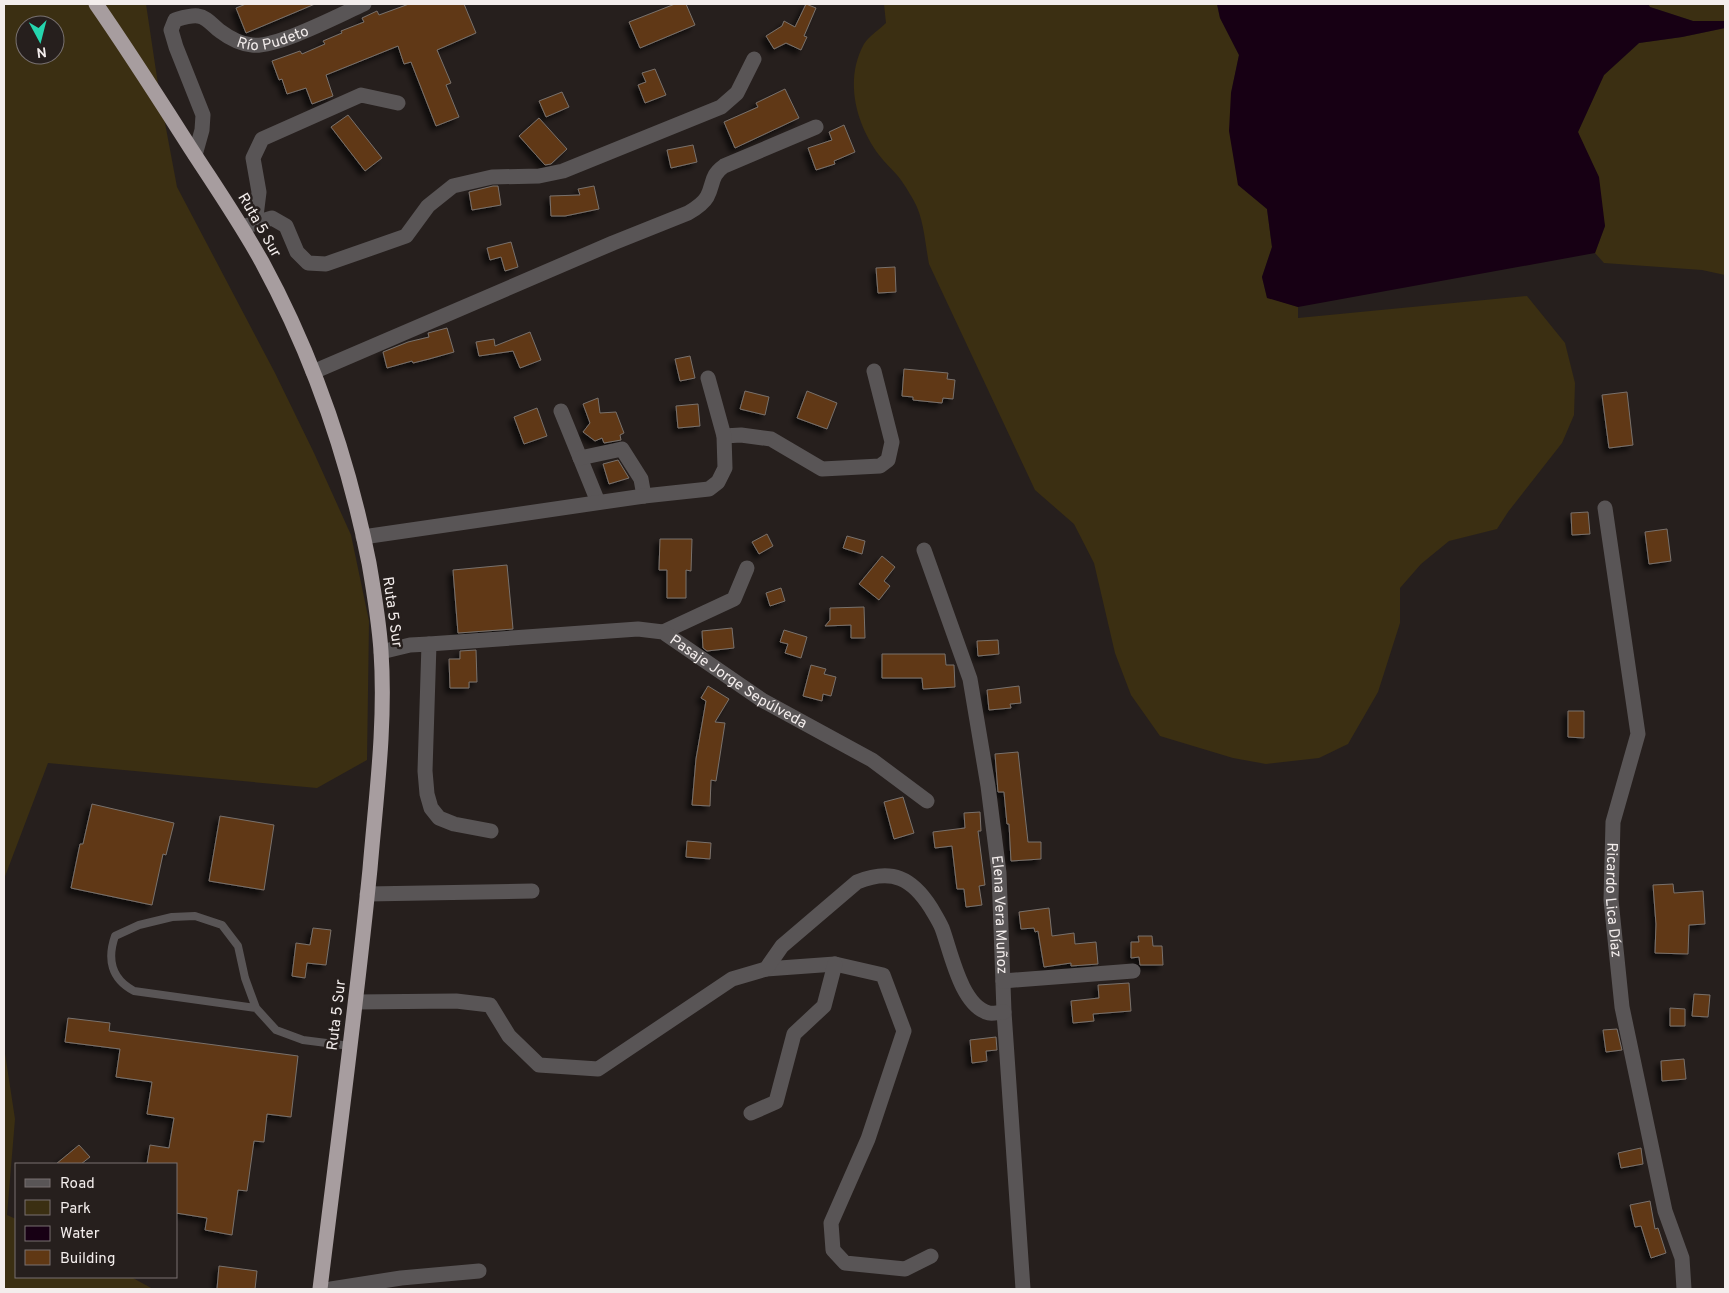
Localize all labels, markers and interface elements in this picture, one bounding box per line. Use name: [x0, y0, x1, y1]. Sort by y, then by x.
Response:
north arrow: [15, 15, 65, 65]
street label: Río Pudeto: [234, 22, 312, 56]
text: N: [35, 42, 47, 60]
street label: Ruta 5 Sur: [233, 190, 285, 262]
street label: Ruta 5 Sur: [377, 576, 406, 649]
street label: Pasaje Jorge Sepúlveda: [665, 631, 810, 734]
street label: Ricardo Lica Díaz: [1600, 842, 1625, 959]
street label: Elena Vera Muñoz: [986, 854, 1011, 975]
street label: Ruta 5 Sur: [324, 978, 351, 1052]
legend: [15, 1163, 178, 1278]
text: Road: [60, 1175, 95, 1194]
text: Park: [60, 1200, 91, 1219]
text: Water: [60, 1225, 100, 1244]
text: Building: [60, 1250, 115, 1269]

